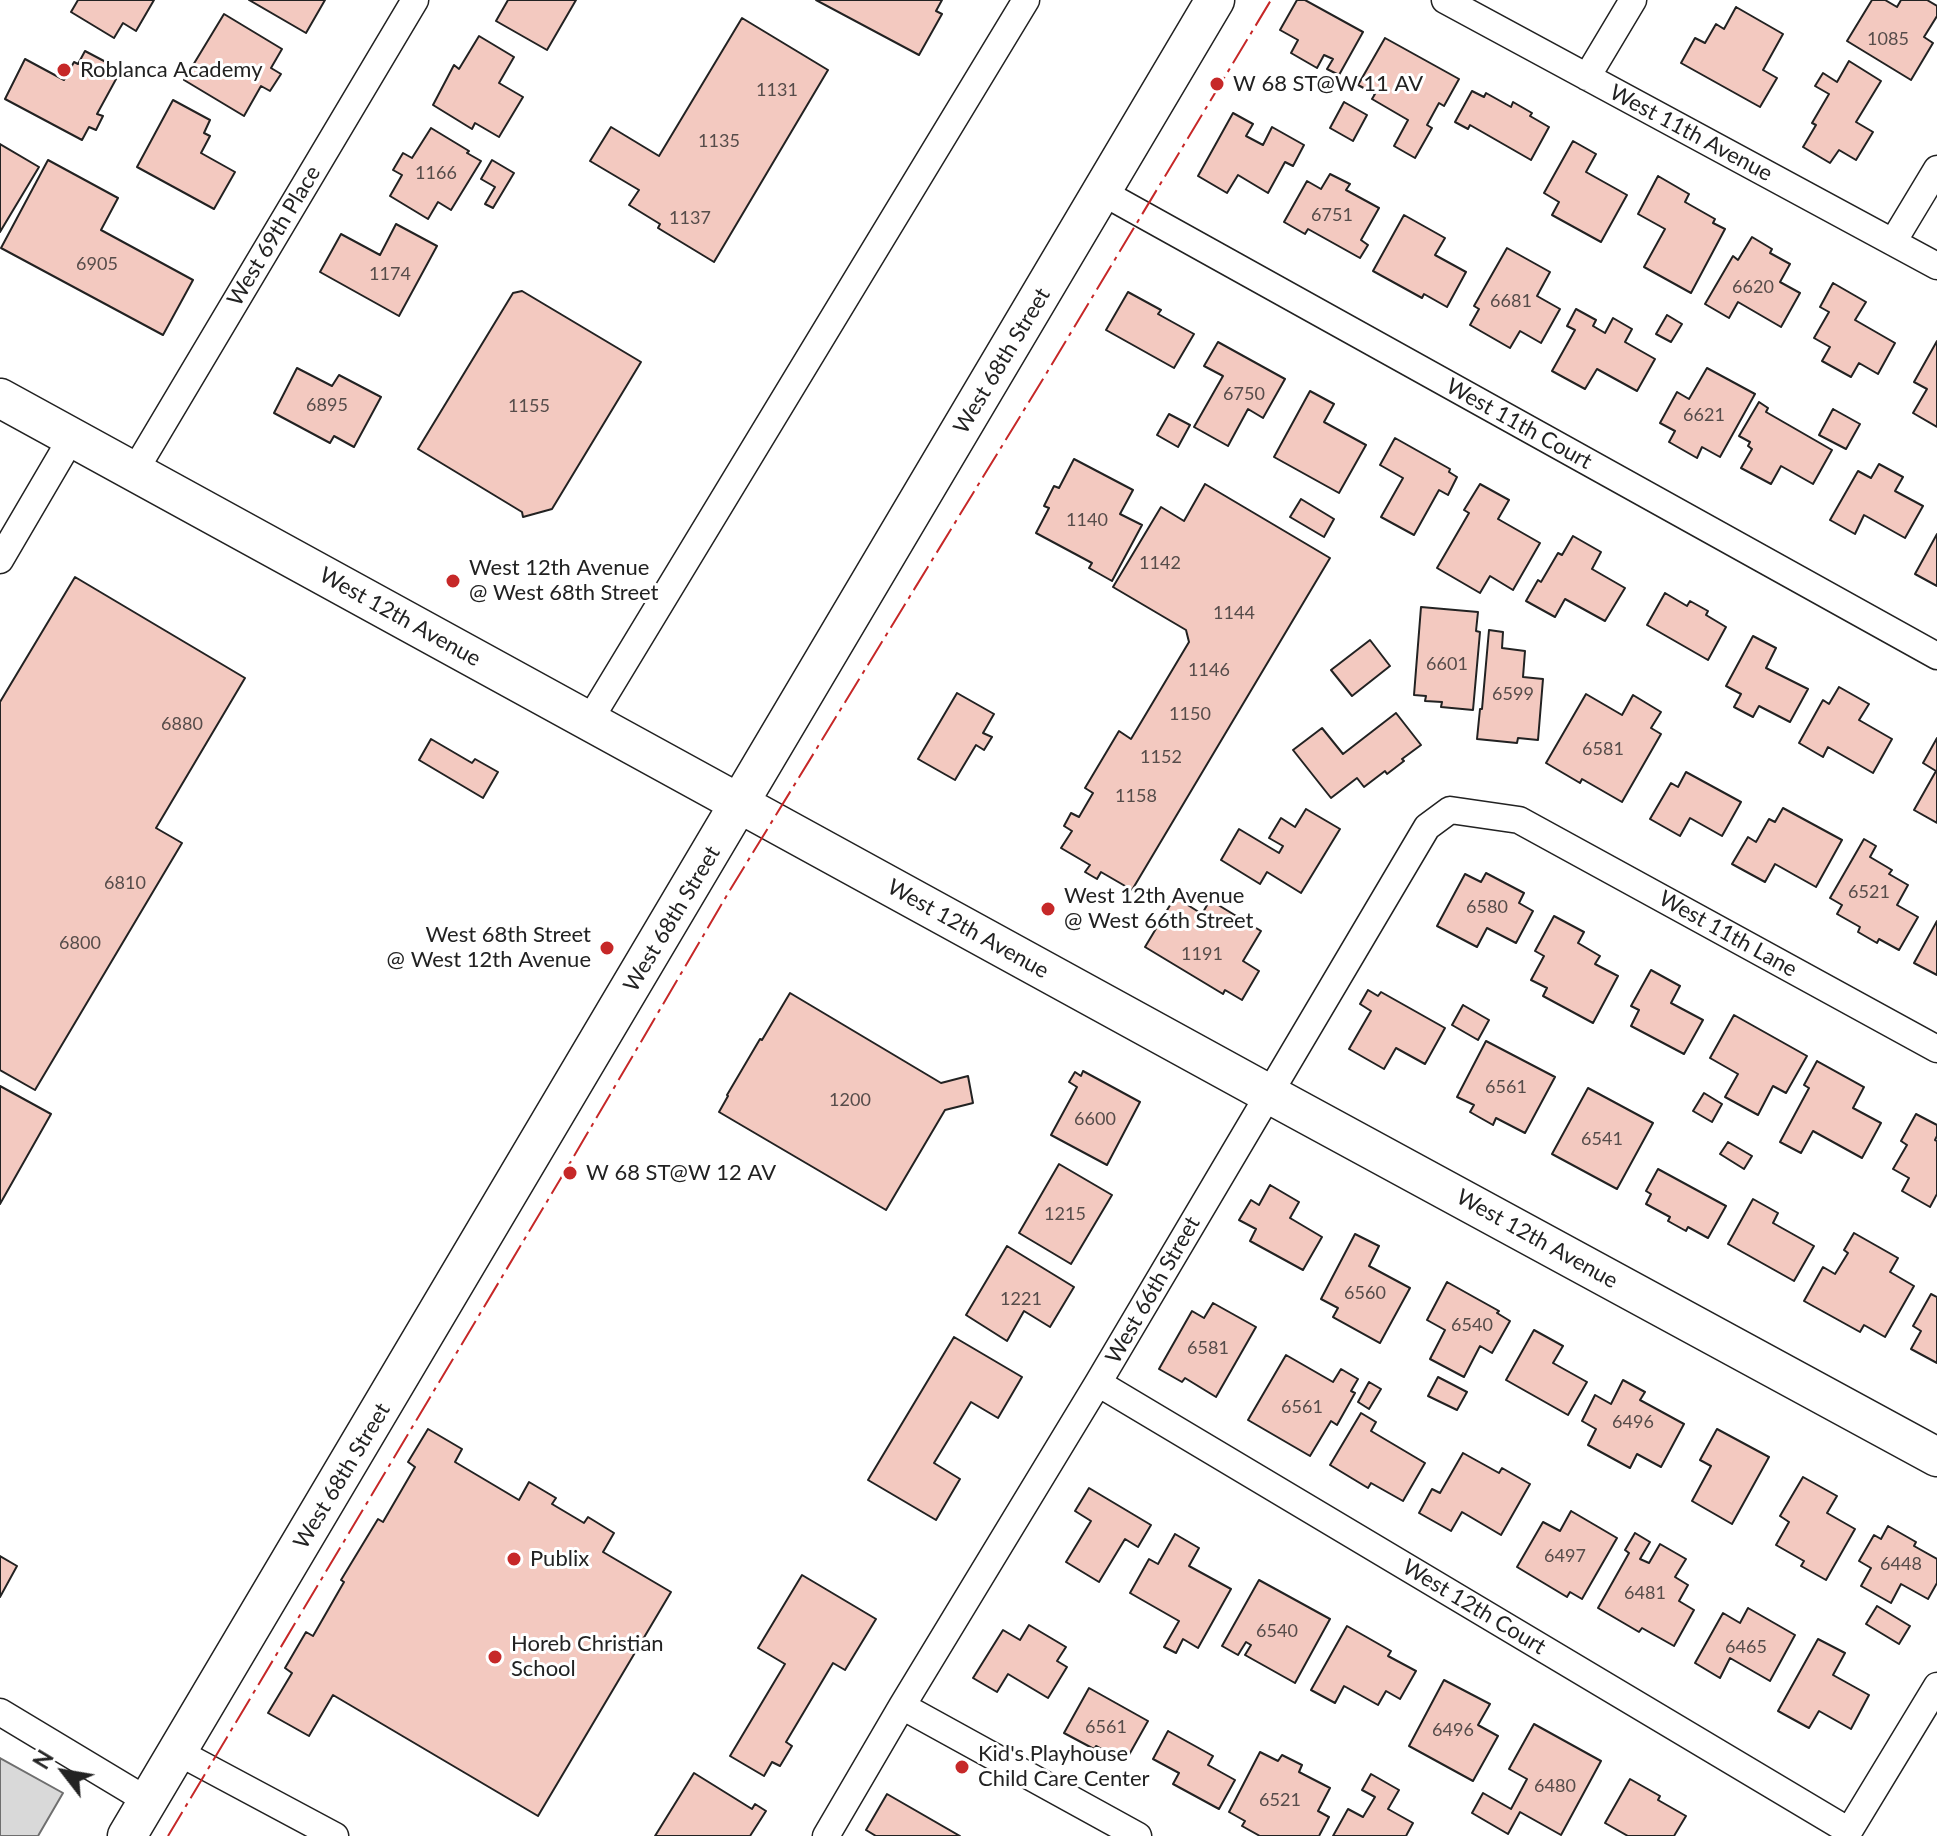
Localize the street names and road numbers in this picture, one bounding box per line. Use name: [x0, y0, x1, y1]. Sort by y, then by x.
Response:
street label: West 11th Avenue: [1605, 79, 1777, 187]
street label: West 69th Place: [222, 161, 326, 311]
street label: West 68th Street: [948, 283, 1056, 439]
street label: West 11th Court: [1441, 373, 1597, 475]
street label: West 12th Avenue: [315, 562, 485, 672]
street label: West 68th Street: [618, 841, 726, 997]
street label: West 12th Avenue: [883, 874, 1053, 984]
street label: West 11th Lane: [1654, 885, 1802, 983]
street label: West 12th Avenue: [1452, 1184, 1622, 1294]
street label: West 66th Street: [1100, 1212, 1206, 1368]
street label: West 68th Street: [288, 1398, 396, 1554]
street label: West 12th Court: [1398, 1554, 1550, 1660]

